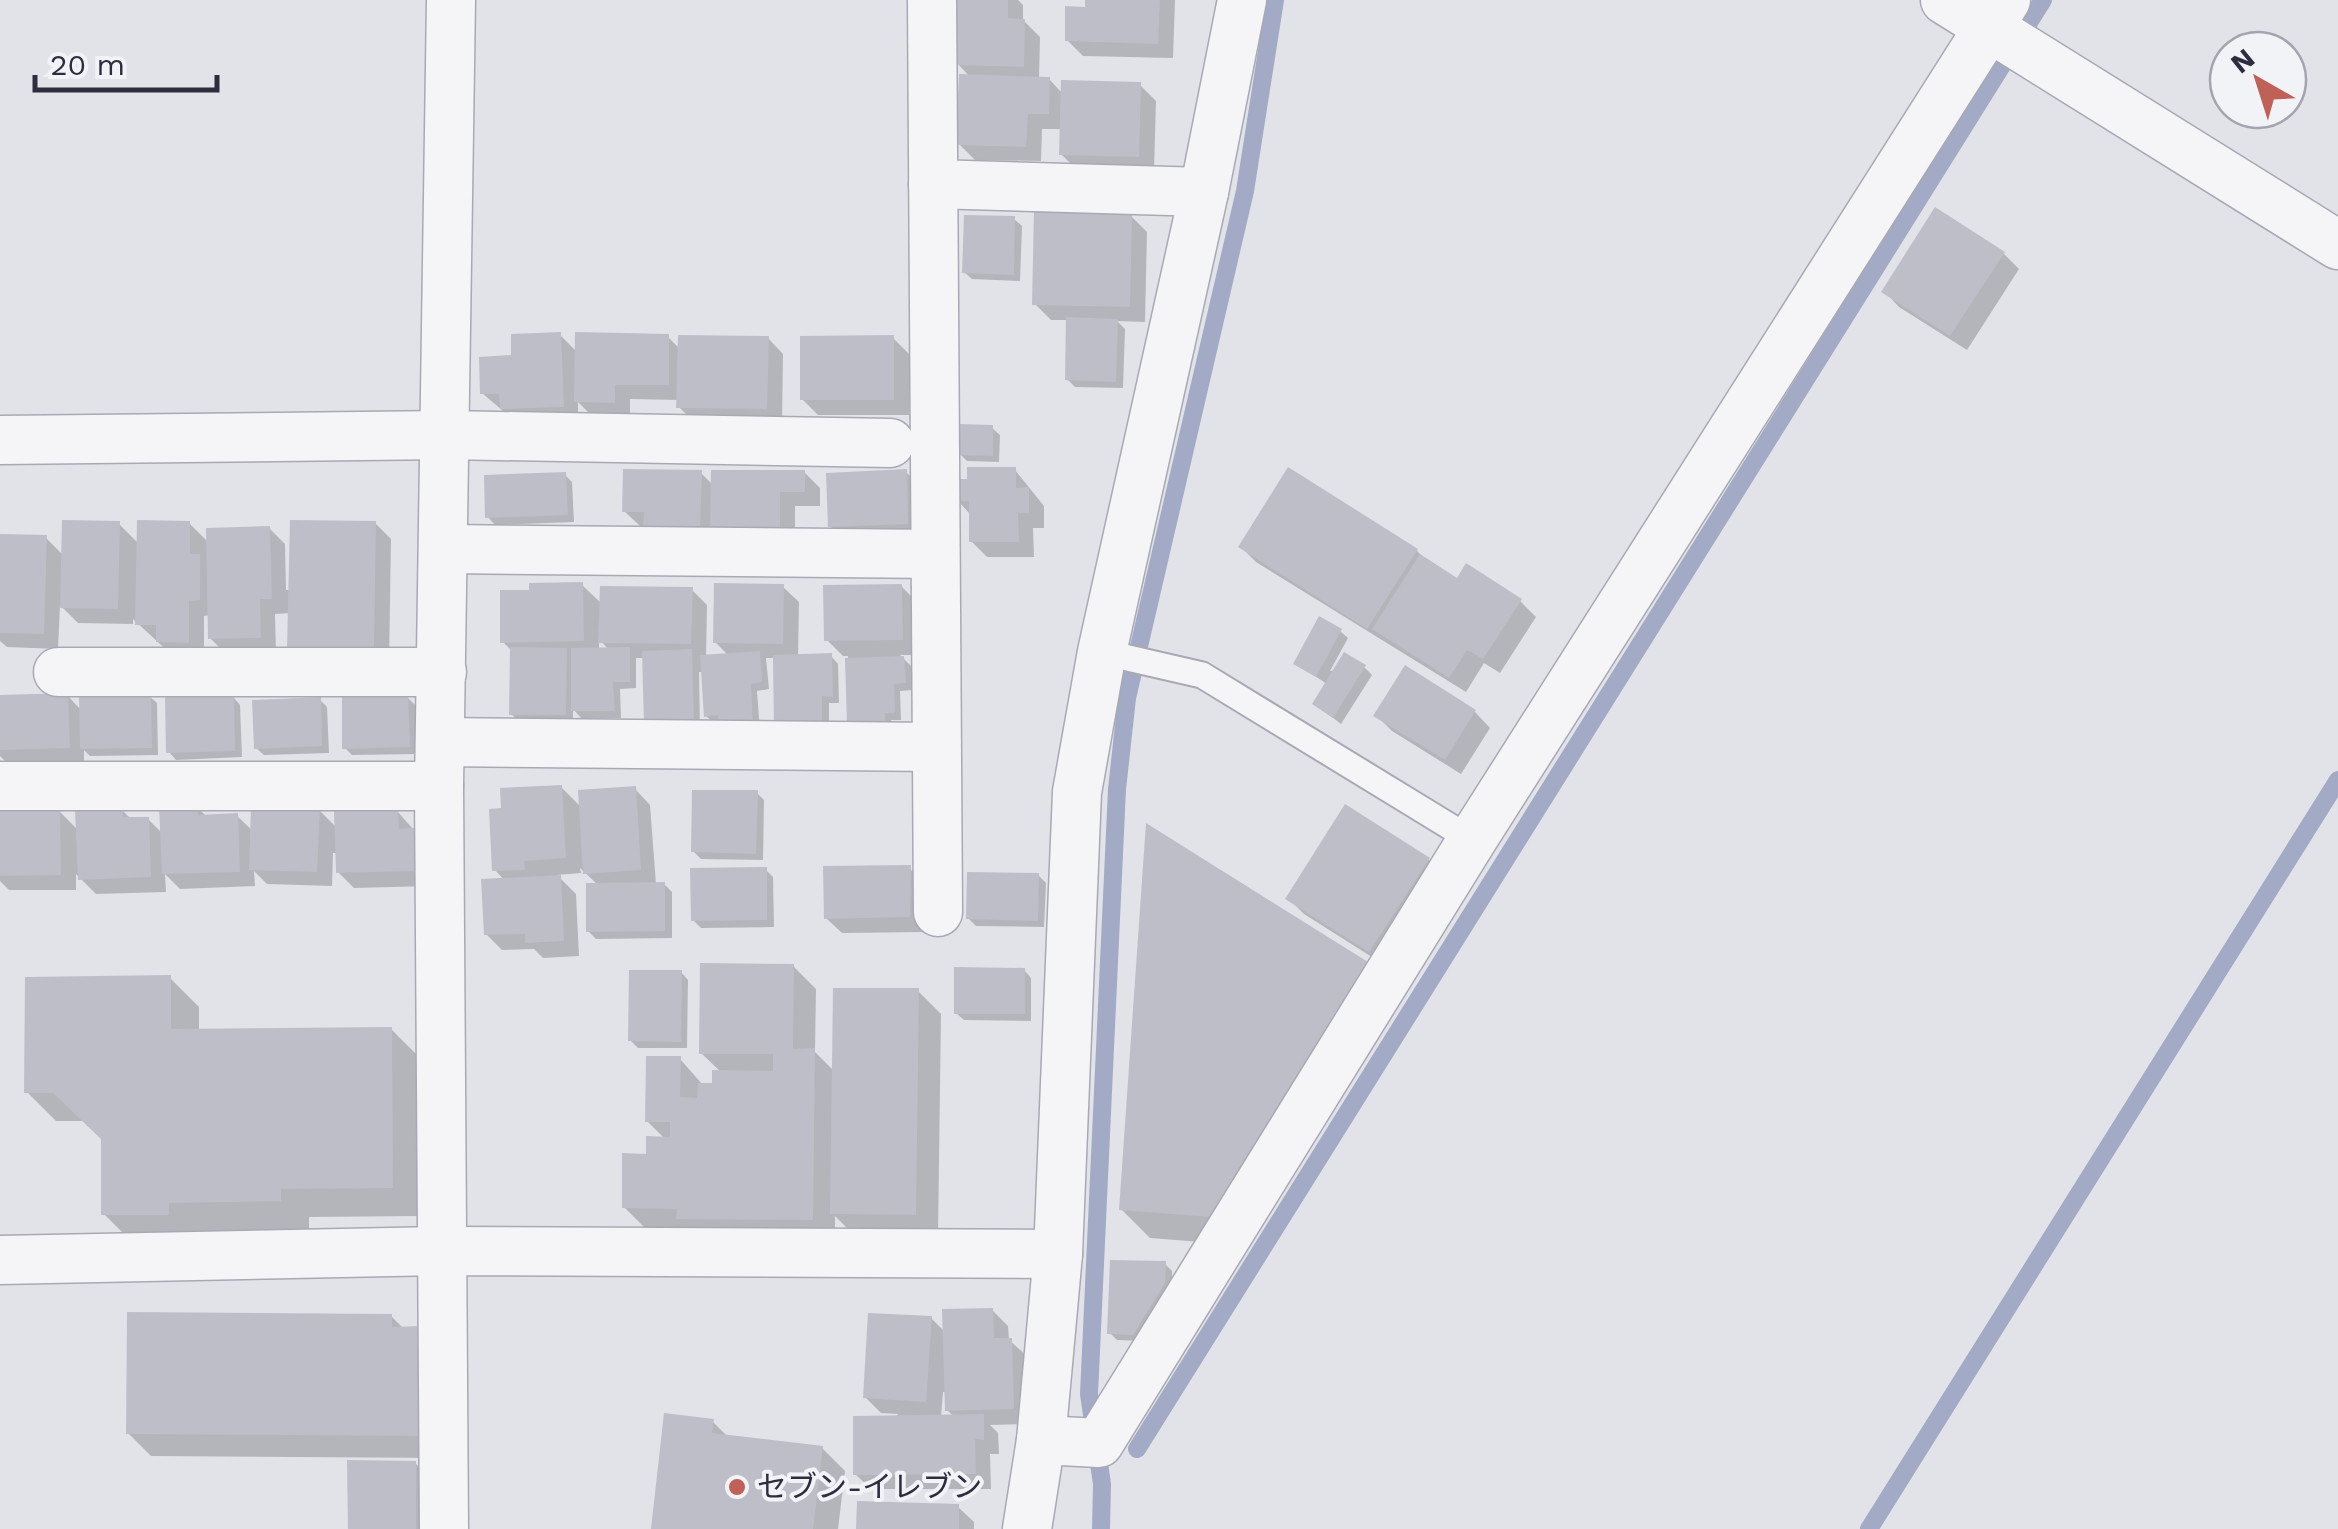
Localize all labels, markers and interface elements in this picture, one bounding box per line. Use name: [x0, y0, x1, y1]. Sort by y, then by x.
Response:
scale bar: [35, 30, 218, 92]
north arrow: [2208, 30, 2308, 130]
text: N: [2224, 42, 2261, 80]
text: 20 m: [50, 47, 125, 82]
place label: セブン-イレブン: [757, 1469, 982, 1504]
marker: セブン-イレブン: [726, 1476, 748, 1498]

